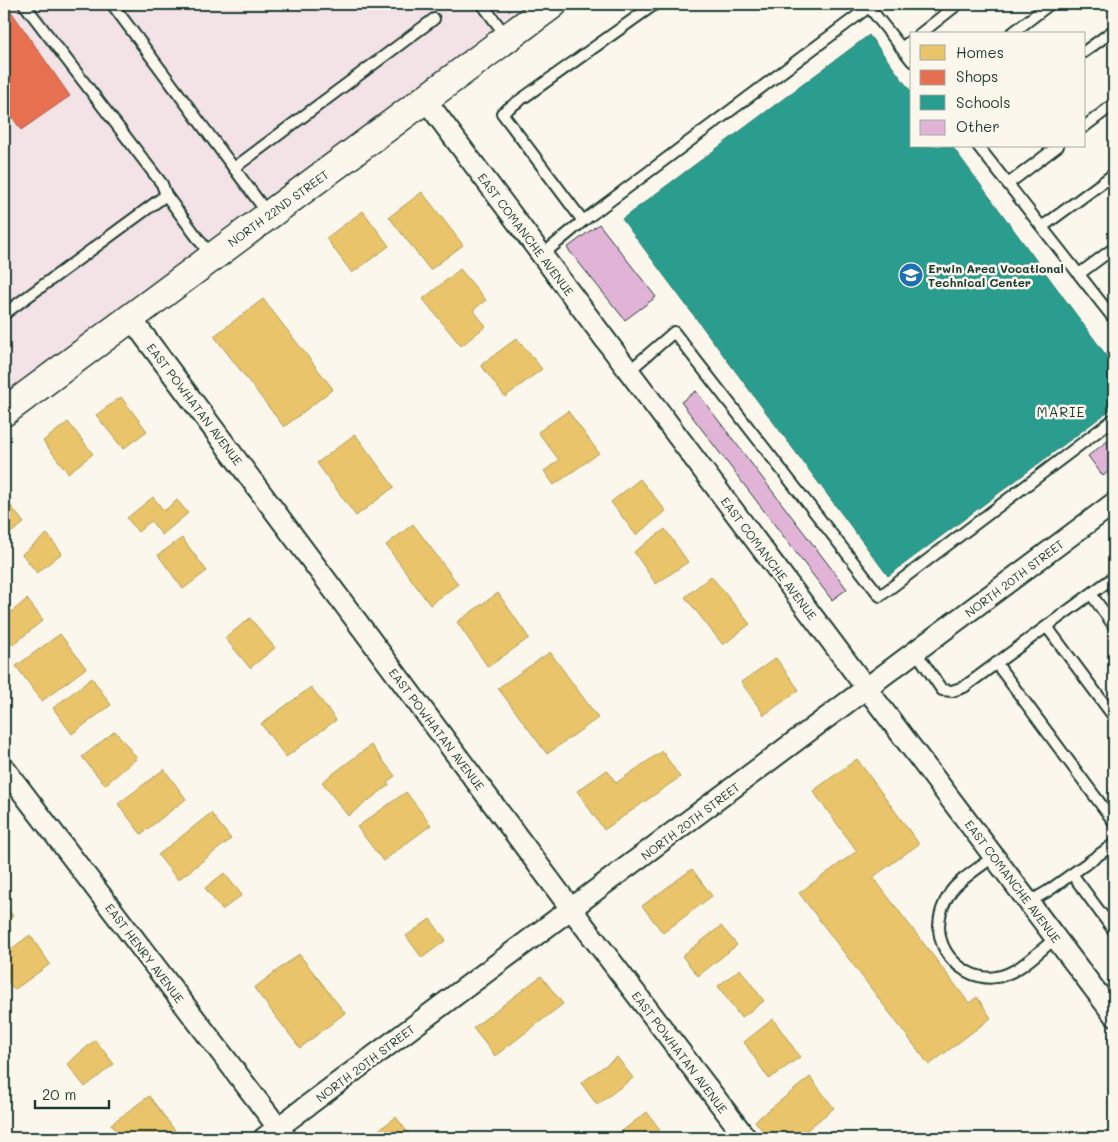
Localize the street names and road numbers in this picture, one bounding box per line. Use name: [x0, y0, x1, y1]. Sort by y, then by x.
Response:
street label: NORTH 22ND STREET: [224, 166, 332, 250]
street label: EAST COMANCHE AVENUE: [474, 169, 578, 299]
street label: EAST POWHATAN AVENUE: [144, 340, 246, 468]
street label: EAST COMANCHE AVENUE: [717, 493, 821, 623]
street label: NORTH 20TH STREET: [961, 535, 1067, 620]
street label: EAST POWHATAN AVENUE: [386, 665, 488, 793]
street label: NORTH 20TH STREET: [637, 778, 743, 863]
street label: EAST COMANCHE AVENUE: [961, 816, 1065, 946]
street label: EAST HENRY AVENUE: [102, 900, 188, 1006]
street label: EAST POWHATAN AVENUE: [629, 988, 731, 1116]
street label: NORTH 20TH STREET: [312, 1020, 418, 1105]

